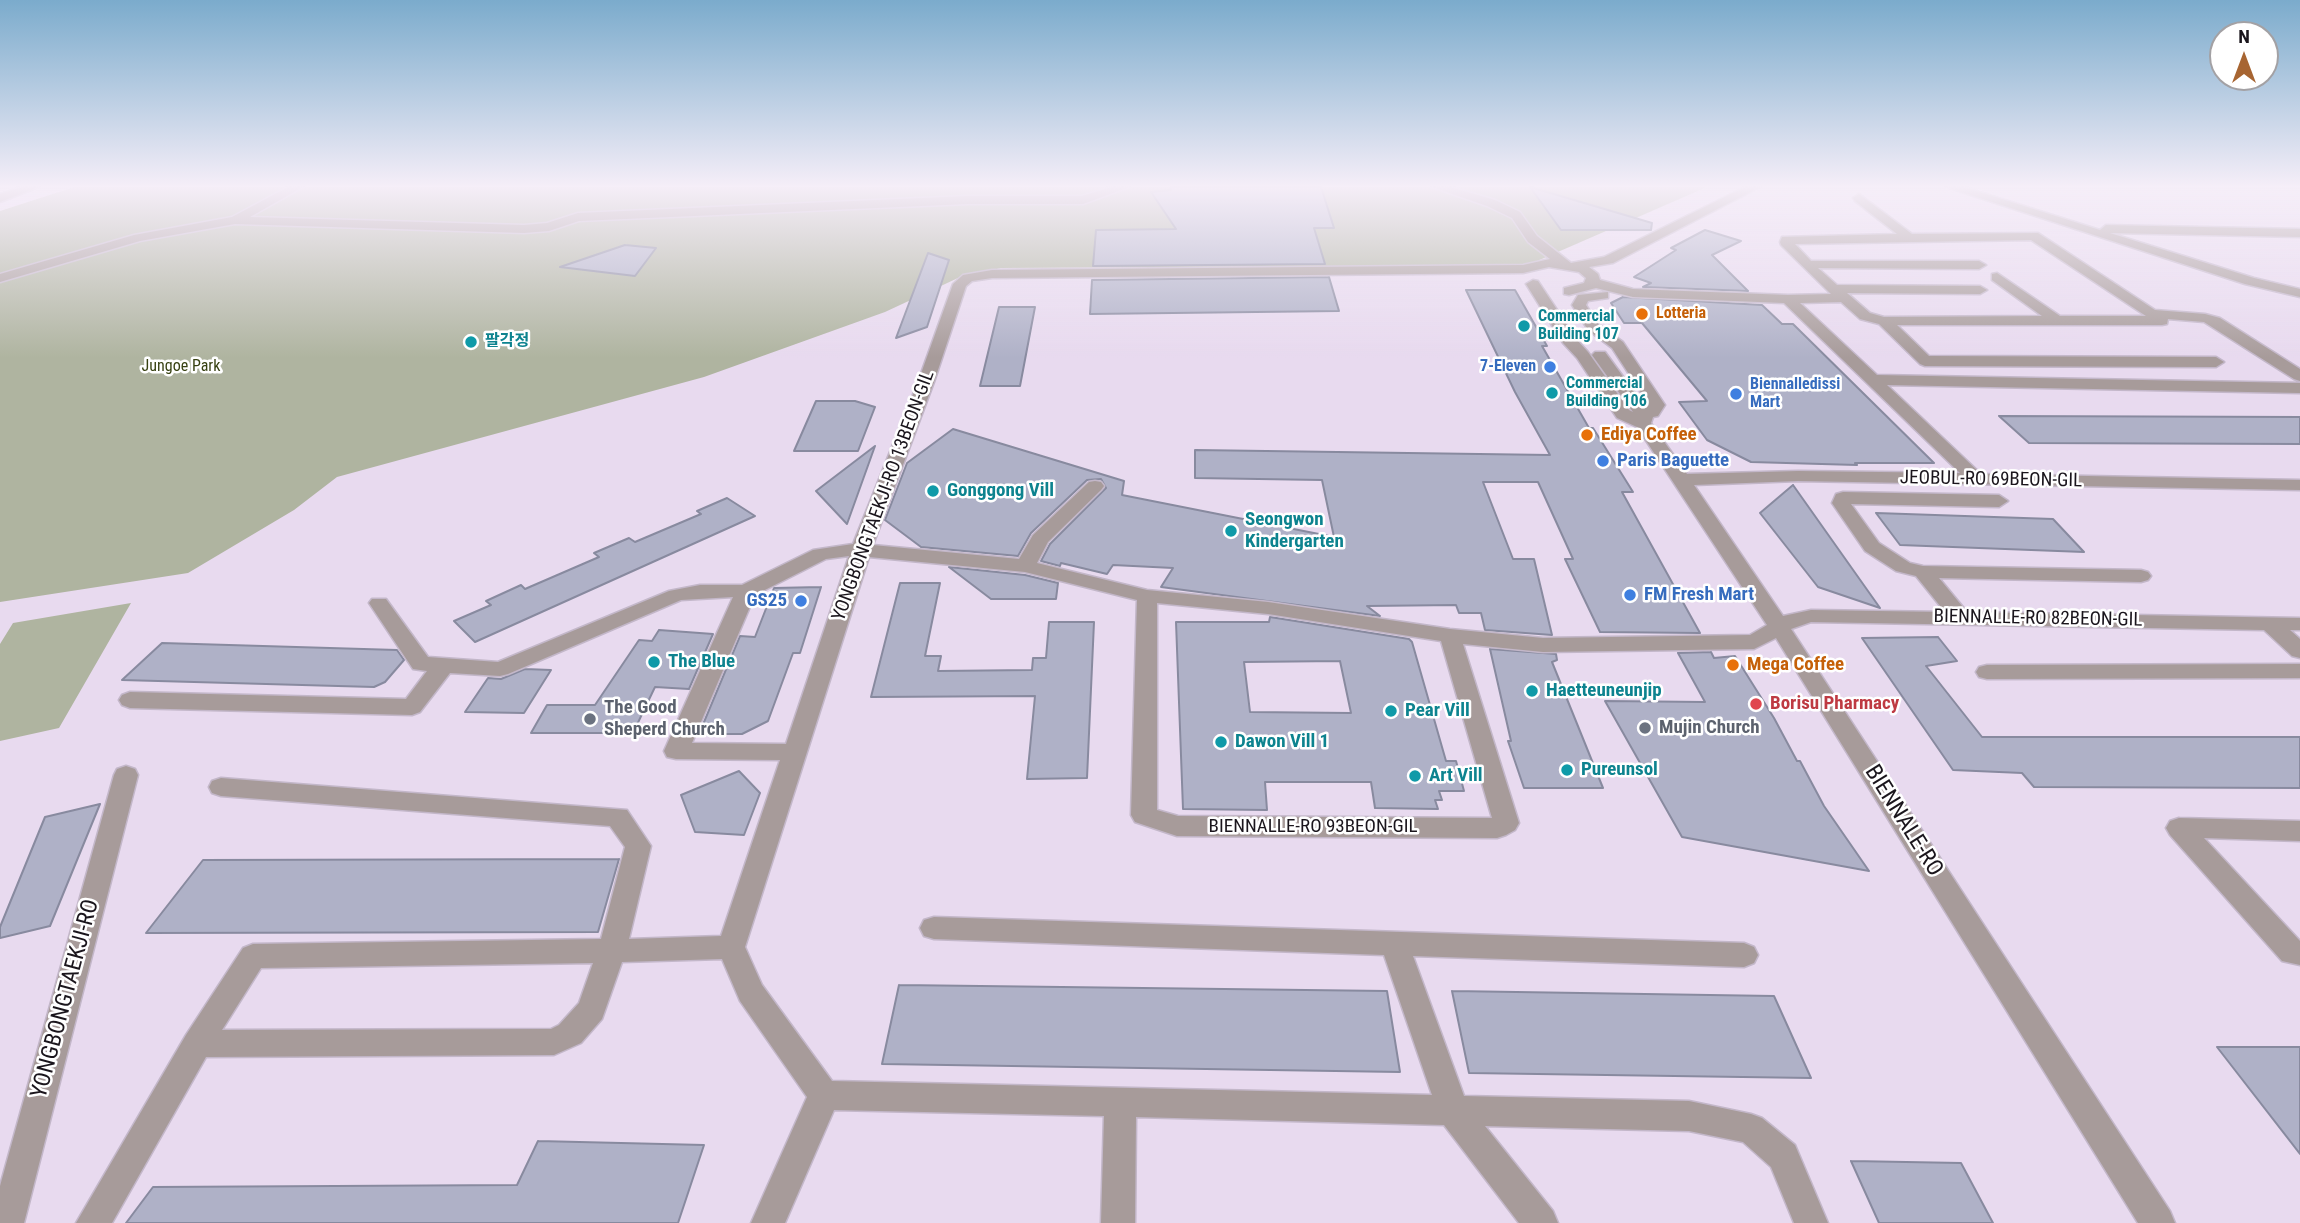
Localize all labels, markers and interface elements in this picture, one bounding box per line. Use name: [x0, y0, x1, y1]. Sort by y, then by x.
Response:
north arrow: [2209, 21, 2279, 91]
text: N: [2238, 25, 2250, 48]
place label: Lotteria: [1656, 304, 1706, 324]
marker: Lotteria: [1634, 306, 1650, 322]
place label: Commercial Building 107: [1538, 307, 1619, 345]
marker: Commercial Building 107: [1516, 318, 1532, 334]
place label: 팔각정: [485, 332, 529, 352]
marker: 팔각정: [463, 334, 479, 350]
park label: Jungoe Park: [142, 357, 220, 377]
place label: 7-Eleven: [1480, 357, 1536, 377]
marker: 7-Eleven: [1542, 359, 1558, 375]
street label: YONGBONGTAEKJI-RO 13BEON-GIL: [828, 368, 940, 624]
place label: Commercial Building 106: [1566, 374, 1647, 412]
place label: Biennalledissi Mart: [1750, 375, 1840, 413]
marker: Commercial Building 106: [1544, 385, 1560, 401]
marker: Biennalledissi Mart: [1728, 386, 1744, 402]
place label: Ediya Coffee: [1601, 424, 1697, 446]
marker: Ediya Coffee: [1579, 427, 1595, 443]
place label: Paris Baguette: [1617, 450, 1729, 472]
marker: Paris Baguette: [1595, 453, 1611, 469]
street label: JEOBUL-RO 69BEON-GIL: [1900, 467, 2082, 493]
place label: Gonggong Vill: [947, 480, 1054, 502]
marker: Gonggong Vill: [925, 483, 941, 499]
place label: Seongwon Kindergarten: [1245, 509, 1344, 553]
marker: Seongwon Kindergarten: [1223, 523, 1239, 539]
place label: FM Fresh Mart: [1644, 584, 1754, 606]
marker: FM Fresh Mart: [1622, 587, 1638, 603]
place label: GS25: [746, 590, 787, 612]
marker: GS25: [793, 593, 809, 609]
street label: BIENNALLE-RO 82BEON-GIL: [1933, 606, 2143, 632]
place label: The Blue: [668, 651, 735, 673]
marker: The Blue: [646, 654, 662, 670]
place label: Mega Coffee: [1747, 654, 1844, 676]
marker: Mega Coffee: [1725, 657, 1741, 673]
place label: Haetteuneunjip: [1546, 680, 1662, 702]
marker: Haetteuneunjip: [1524, 683, 1540, 699]
place label: Borisu Pharmacy: [1770, 693, 1899, 715]
marker: Borisu Pharmacy: [1748, 696, 1764, 712]
place label: The Good Sheperd Church: [604, 697, 725, 741]
place label: Pear Vill: [1405, 700, 1470, 722]
marker: Pear Vill: [1383, 703, 1399, 719]
marker: The Good Sheperd Church: [582, 711, 598, 727]
place label: Mujin Church: [1659, 717, 1760, 739]
marker: Mujin Church: [1637, 720, 1653, 736]
place label: Dawon Vill 1: [1235, 731, 1329, 753]
marker: Dawon Vill 1: [1213, 734, 1229, 750]
place label: Pureunsol: [1581, 759, 1658, 781]
street label: BIENNALE-RO: [1858, 760, 1948, 882]
marker: Pureunsol: [1559, 762, 1575, 778]
place label: Art Vill: [1429, 765, 1483, 787]
marker: Art Vill: [1407, 768, 1423, 784]
street label: BIENNALLE-RO 93BEON-GIL: [1209, 816, 1417, 838]
street label: YONGBONGTAEKJI-RO: [26, 897, 106, 1101]

